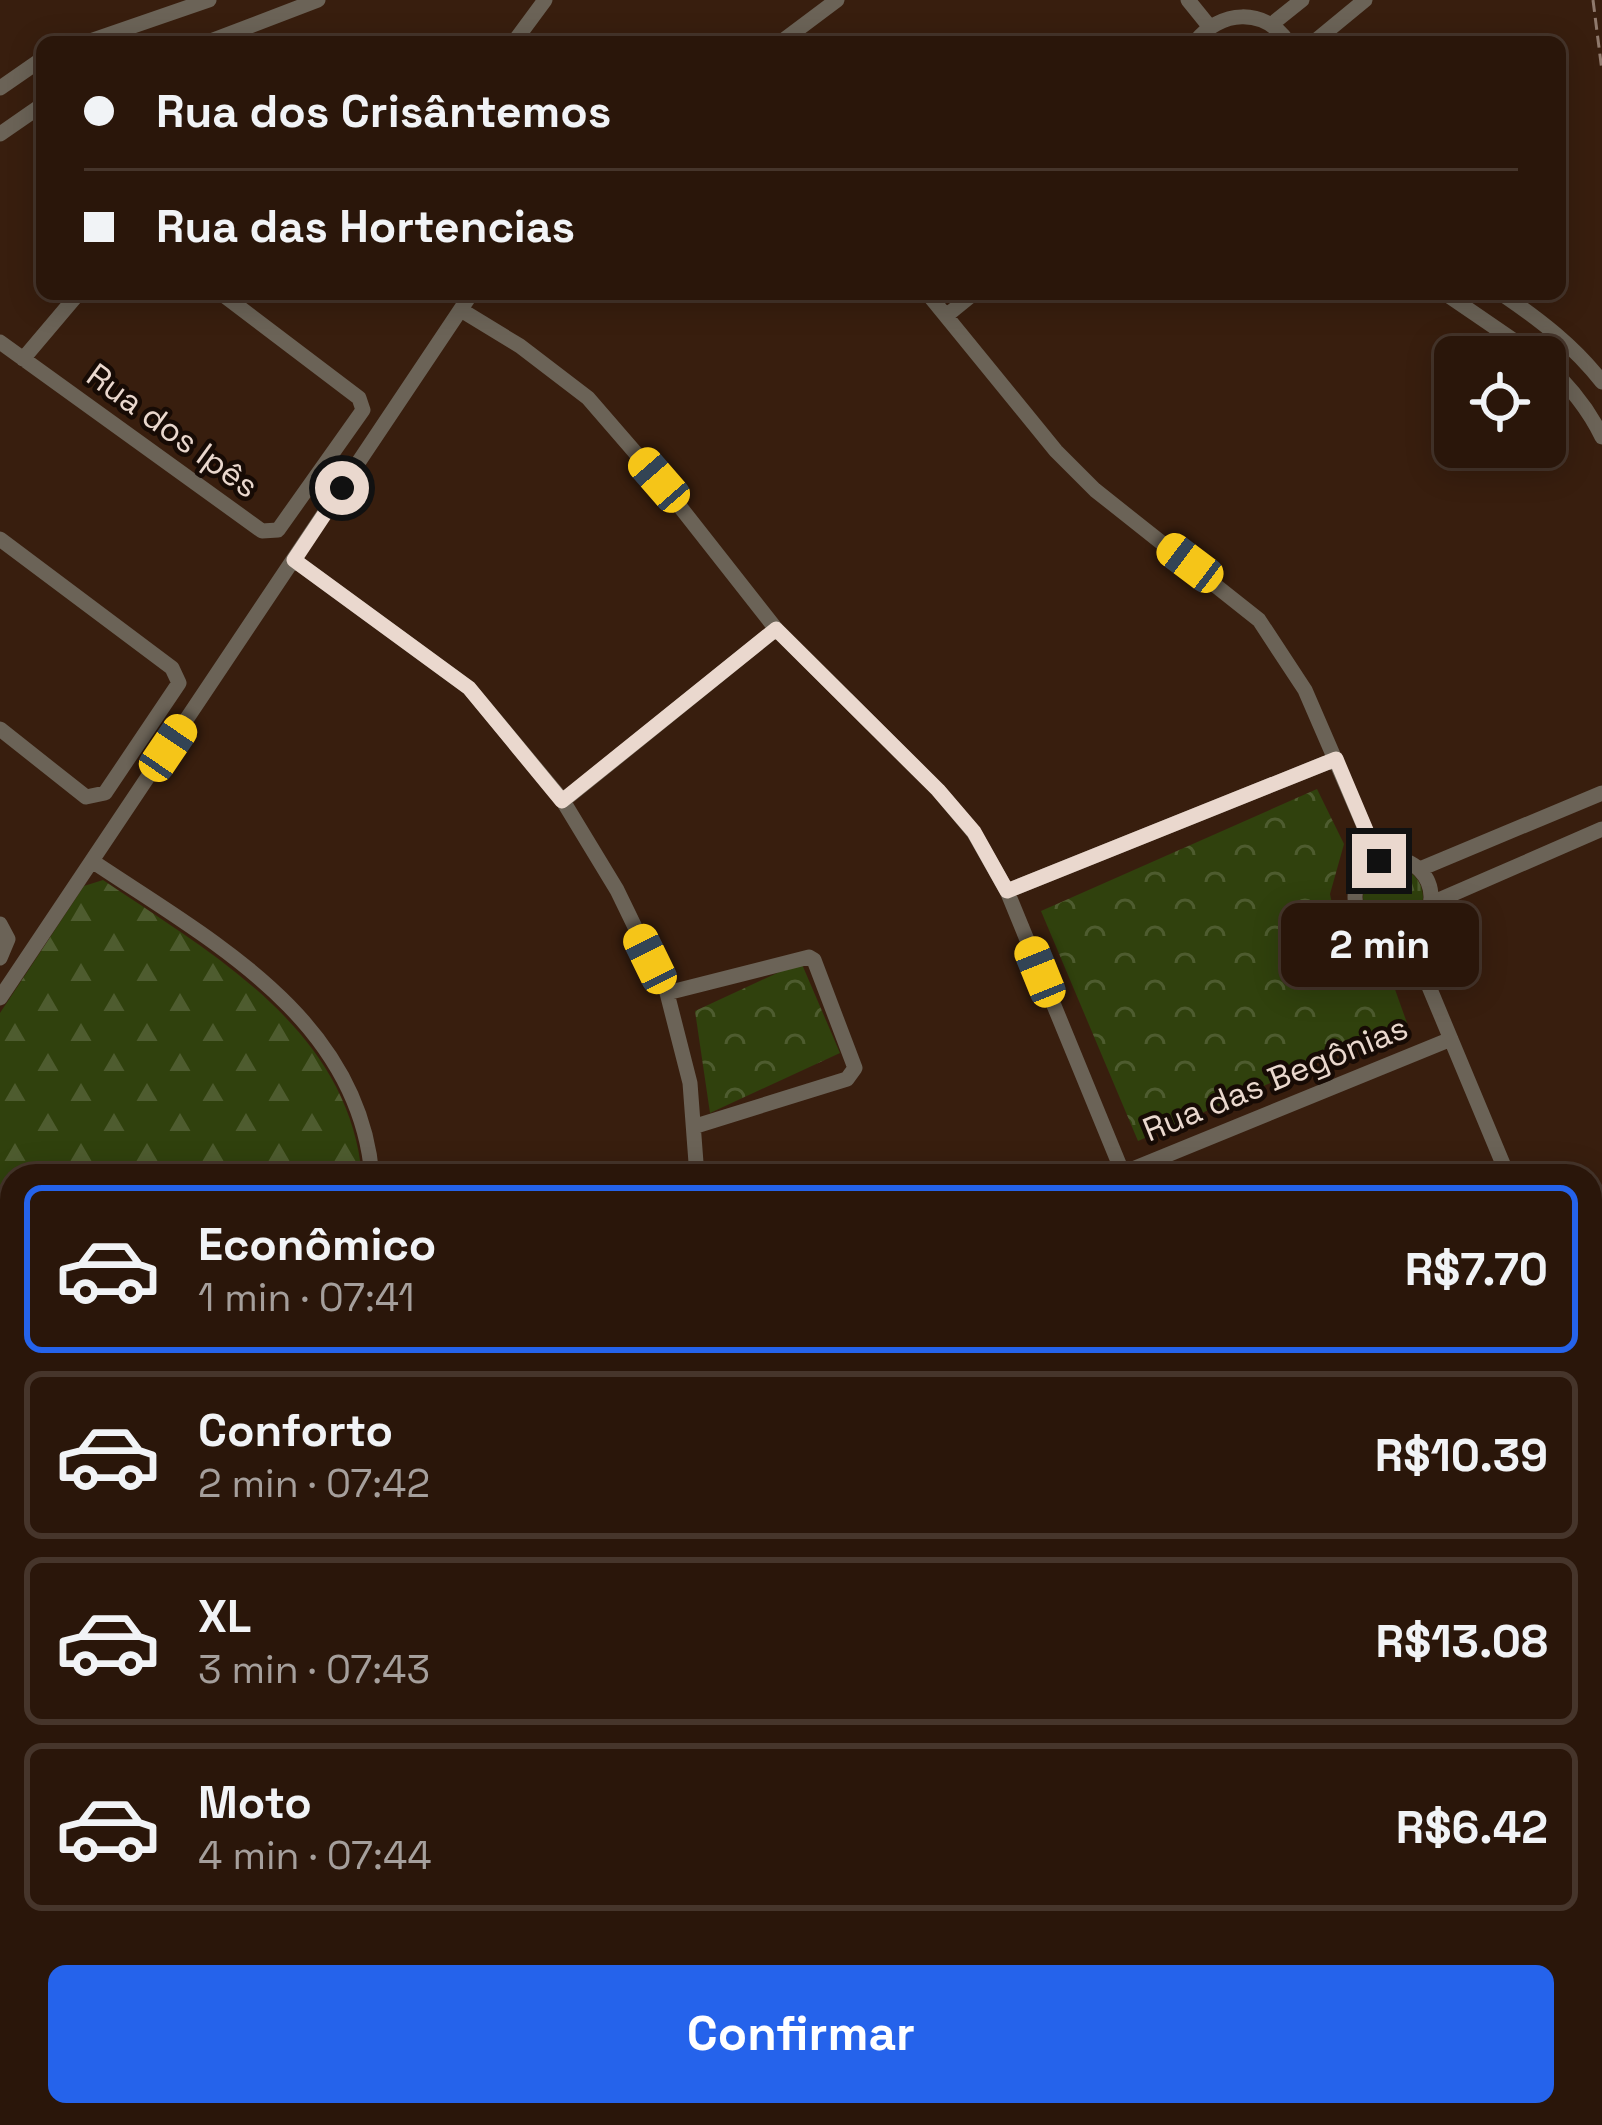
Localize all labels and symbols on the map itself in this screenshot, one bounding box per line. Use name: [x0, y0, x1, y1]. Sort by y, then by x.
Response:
street label: Rua dos Ipês: [78, 354, 267, 507]
car: [622, 441, 696, 519]
route start: [315, 461, 369, 515]
car: [1150, 527, 1230, 599]
car: [133, 708, 203, 788]
route end: [1352, 834, 1406, 888]
callout: 2 min: [1280, 903, 1478, 987]
car: [618, 919, 682, 999]
car: [1010, 932, 1070, 1012]
street label: Rua das Begônias: [1137, 1007, 1414, 1151]

